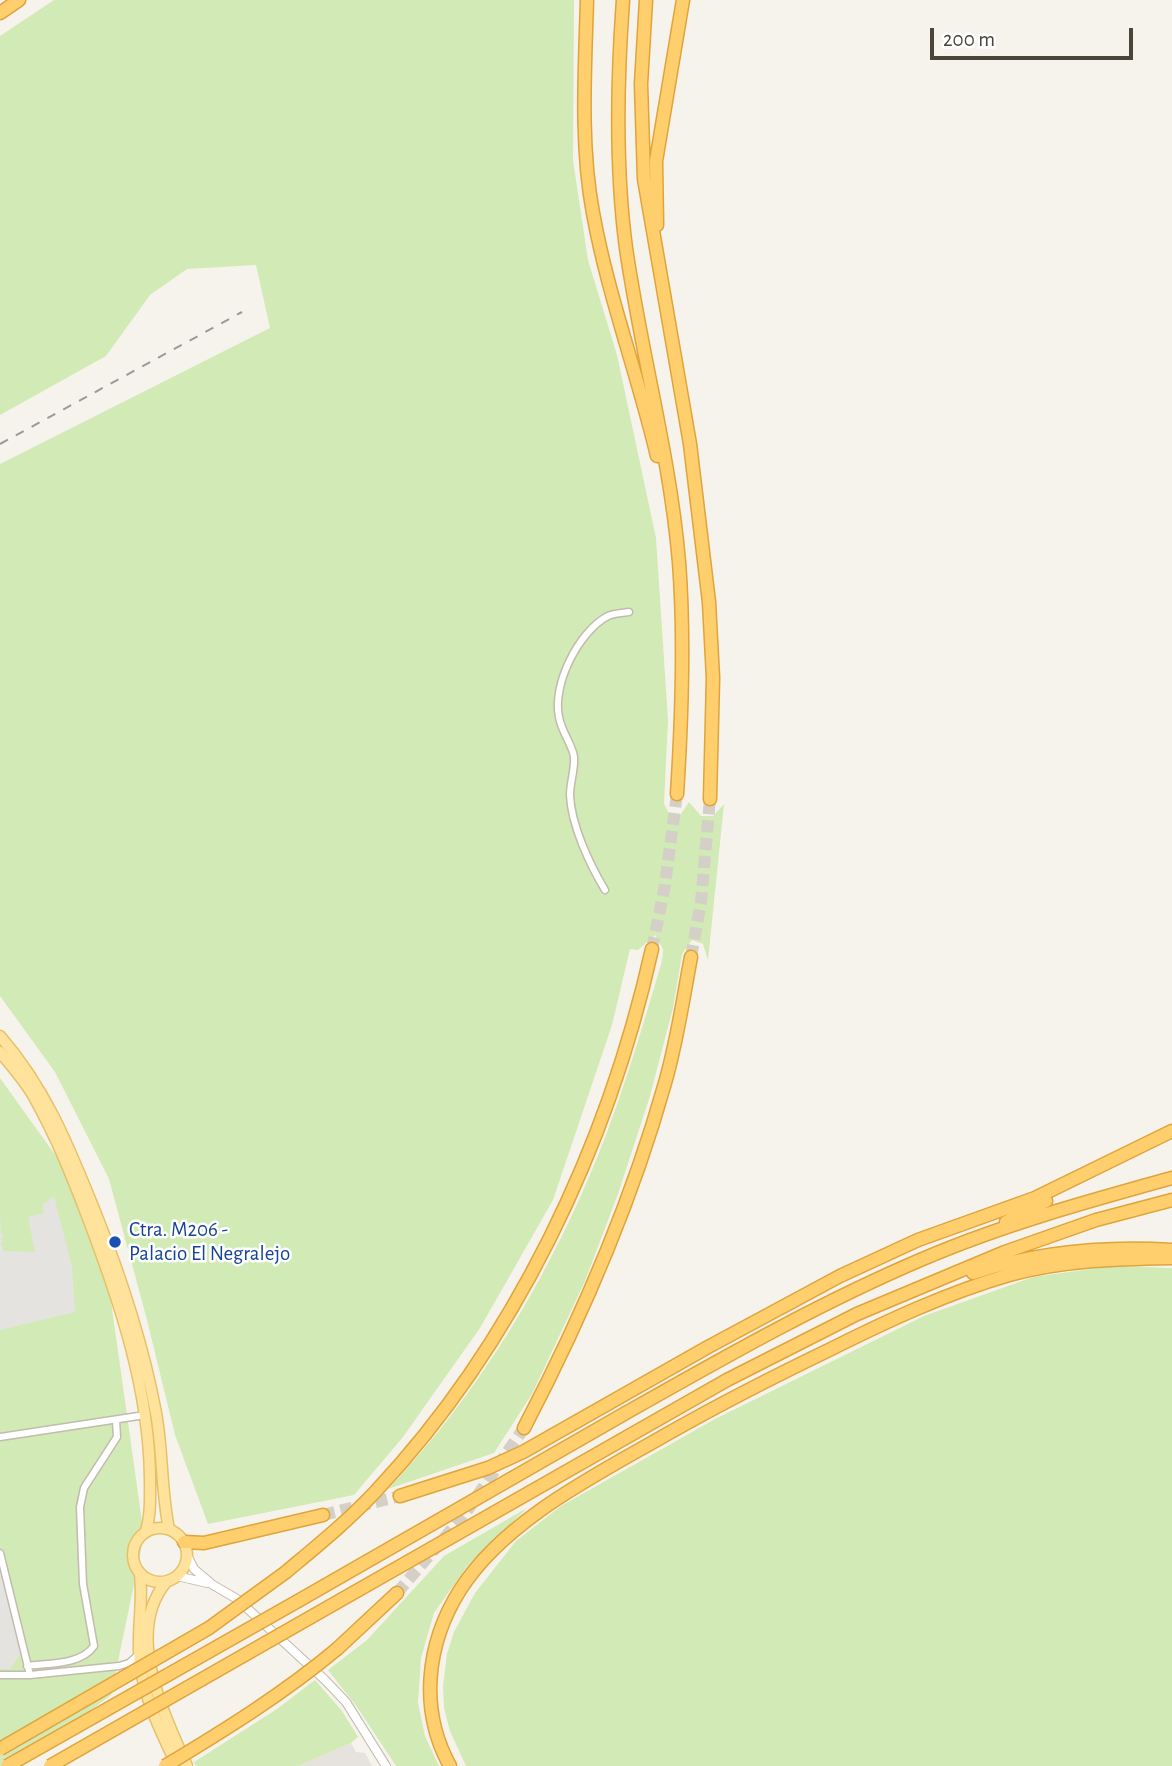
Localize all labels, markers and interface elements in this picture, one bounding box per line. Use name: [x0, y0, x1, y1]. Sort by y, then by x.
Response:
scale bar: [934, 14, 1137, 58]
text: 200 m: [943, 29, 995, 50]
place label: Ctra. M206 - Palacio El Negralejo: [129, 1217, 290, 1267]
marker: Ctra. M206 - Palacio El Negralejo: [107, 1234, 123, 1250]

